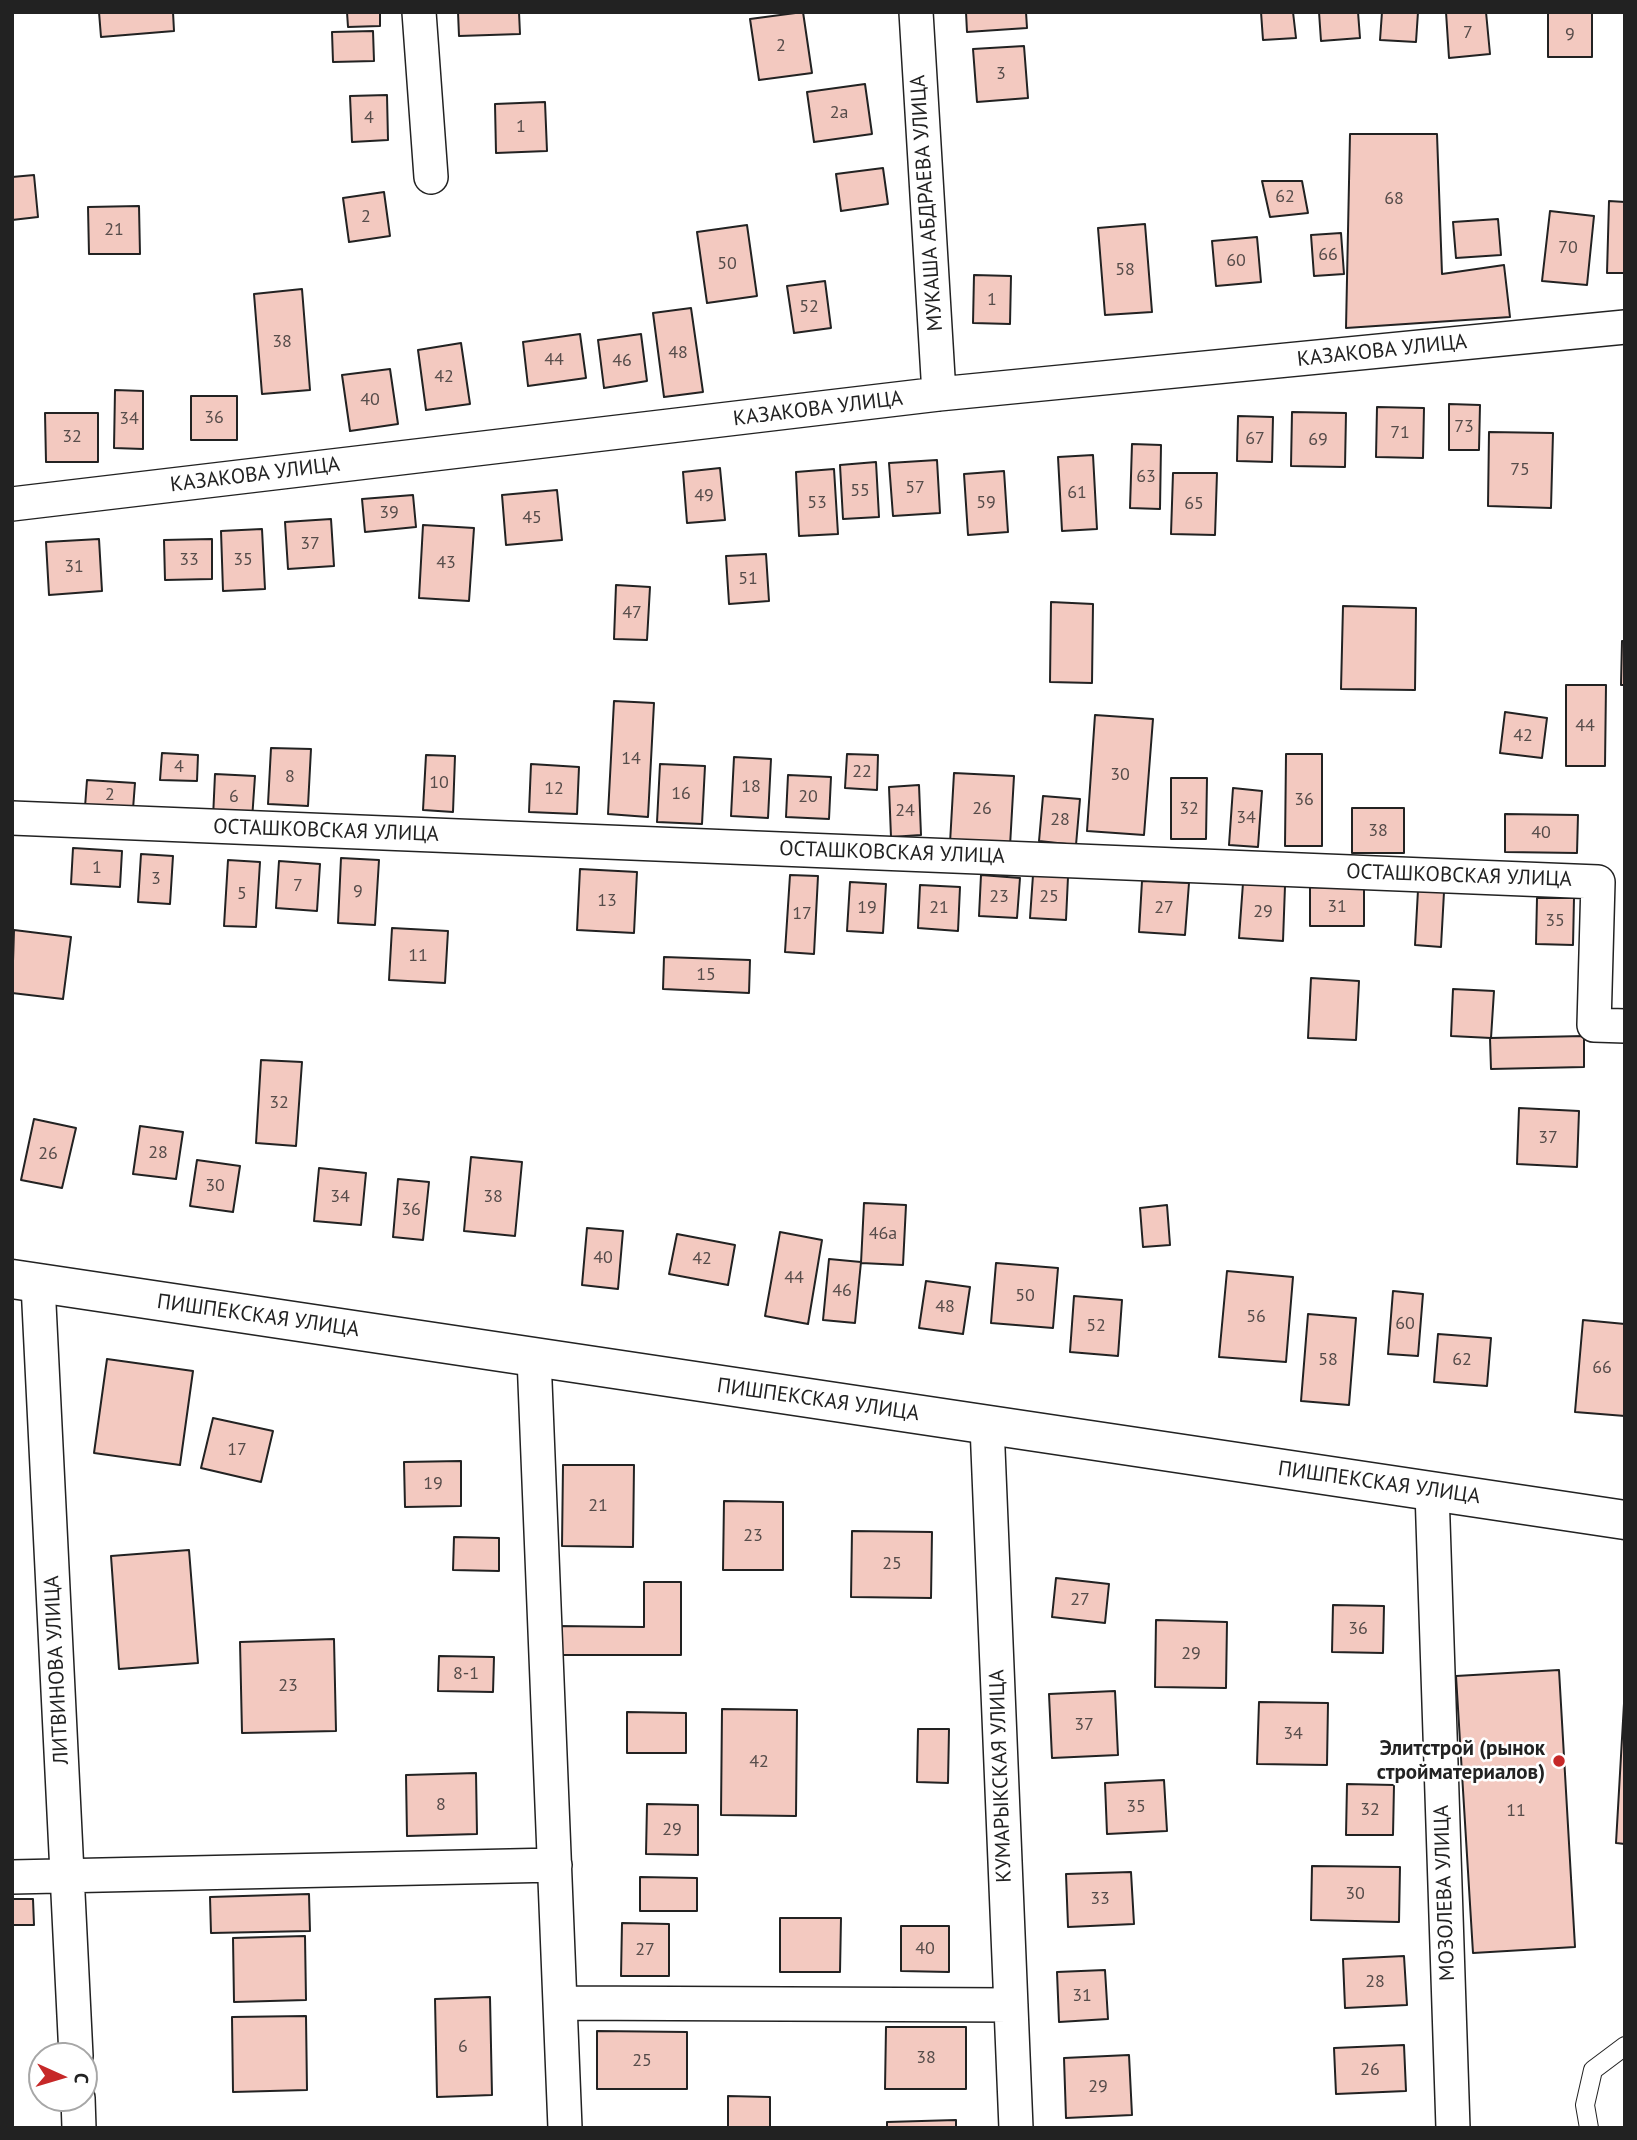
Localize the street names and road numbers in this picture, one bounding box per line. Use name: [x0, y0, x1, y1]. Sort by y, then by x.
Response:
street label: МУКАША АБДРАЕВА УЛИЦА: [905, 74, 949, 332]
street label: КАЗАКОВА УЛИЦА: [1296, 330, 1468, 372]
street label: КАЗАКОВА УЛИЦА: [732, 386, 904, 432]
street label: КАЗАКОВА УЛИЦА: [169, 452, 341, 498]
street label: ОСТАШКОВСКАЯ УЛИЦА: [213, 814, 439, 848]
street label: ОСТАШКОВСКАЯ УЛИЦА: [779, 836, 1005, 870]
street label: ОСТАШКОВСКАЯ УЛИЦА: [1346, 859, 1572, 893]
street label: ПИШПЕКСКАЯ УЛИЦА: [155, 1289, 361, 1343]
street label: ПИШПЕКСКАЯ УЛИЦА: [715, 1373, 921, 1427]
street label: ПИШПЕКСКАЯ УЛИЦА: [1276, 1456, 1482, 1510]
street label: ЛИТВИНОВА УЛИЦА: [39, 1575, 75, 1765]
street label: КУМАРЫКСКАЯ УЛИЦА: [985, 1669, 1017, 1883]
street label: МОЗОЛЕВА УЛИЦА: [1429, 1805, 1461, 1981]

